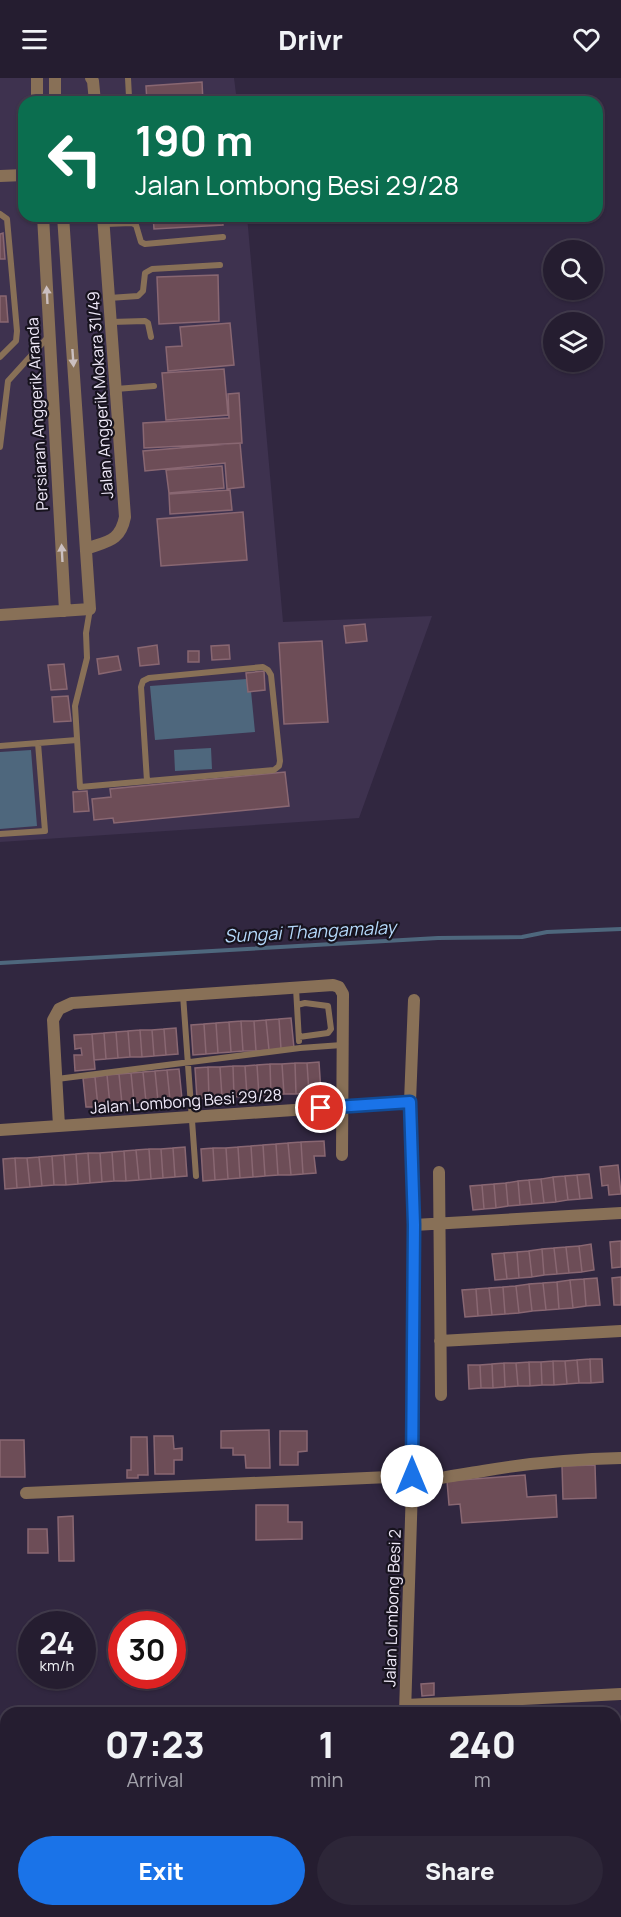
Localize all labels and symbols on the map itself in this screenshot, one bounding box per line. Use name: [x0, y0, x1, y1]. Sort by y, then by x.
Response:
one-way arrow: [43, 285, 52, 304]
street label: Jalan Anggerik Mokara 31/49: [82, 291, 118, 499]
street label: Persiaran Anggerik Aranda: [21, 317, 53, 511]
one-way arrow: [68, 349, 78, 368]
one-way arrow: [57, 543, 66, 562]
water label: Sungai Thangamalay: [223, 914, 399, 947]
pin: [295, 1082, 346, 1133]
street label: Jalan Lombong Besi 29/28: [89, 1083, 283, 1119]
position arrow: [380, 1444, 444, 1508]
street label: Jalan Lombong Besi 2: [378, 1529, 406, 1687]
speed limit sign: 30: [108, 1611, 186, 1689]

